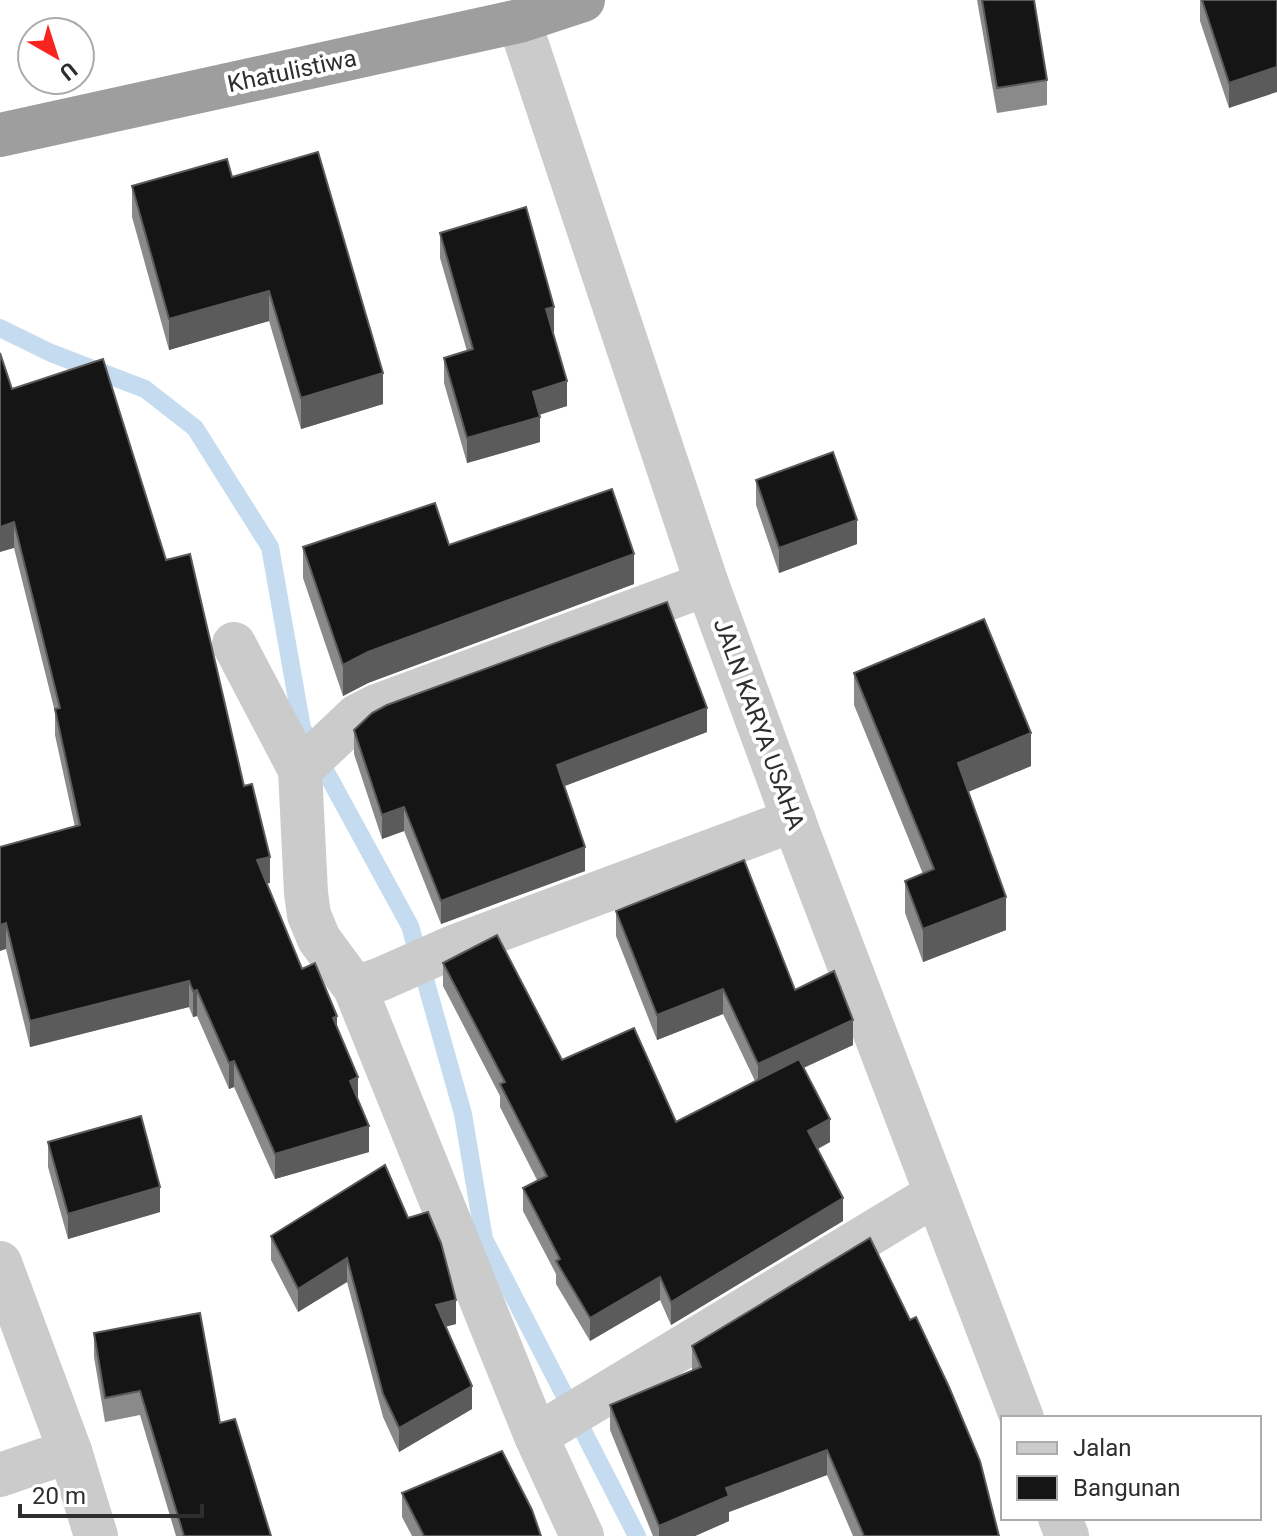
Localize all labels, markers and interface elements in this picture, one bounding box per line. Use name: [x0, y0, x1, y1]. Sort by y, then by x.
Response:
north arrow: [16, 16, 96, 96]
street label: Khatulistiwa: [225, 44, 359, 98]
text: U: [55, 57, 82, 85]
street label: JALN KARYA USAHA: [708, 614, 810, 834]
legend: [1001, 1416, 1261, 1520]
text: Jalan: [1073, 1434, 1131, 1462]
scale bar: [20, 1468, 202, 1518]
text: Bangunan: [1073, 1474, 1181, 1502]
text: 20 m: [32, 1482, 86, 1510]

